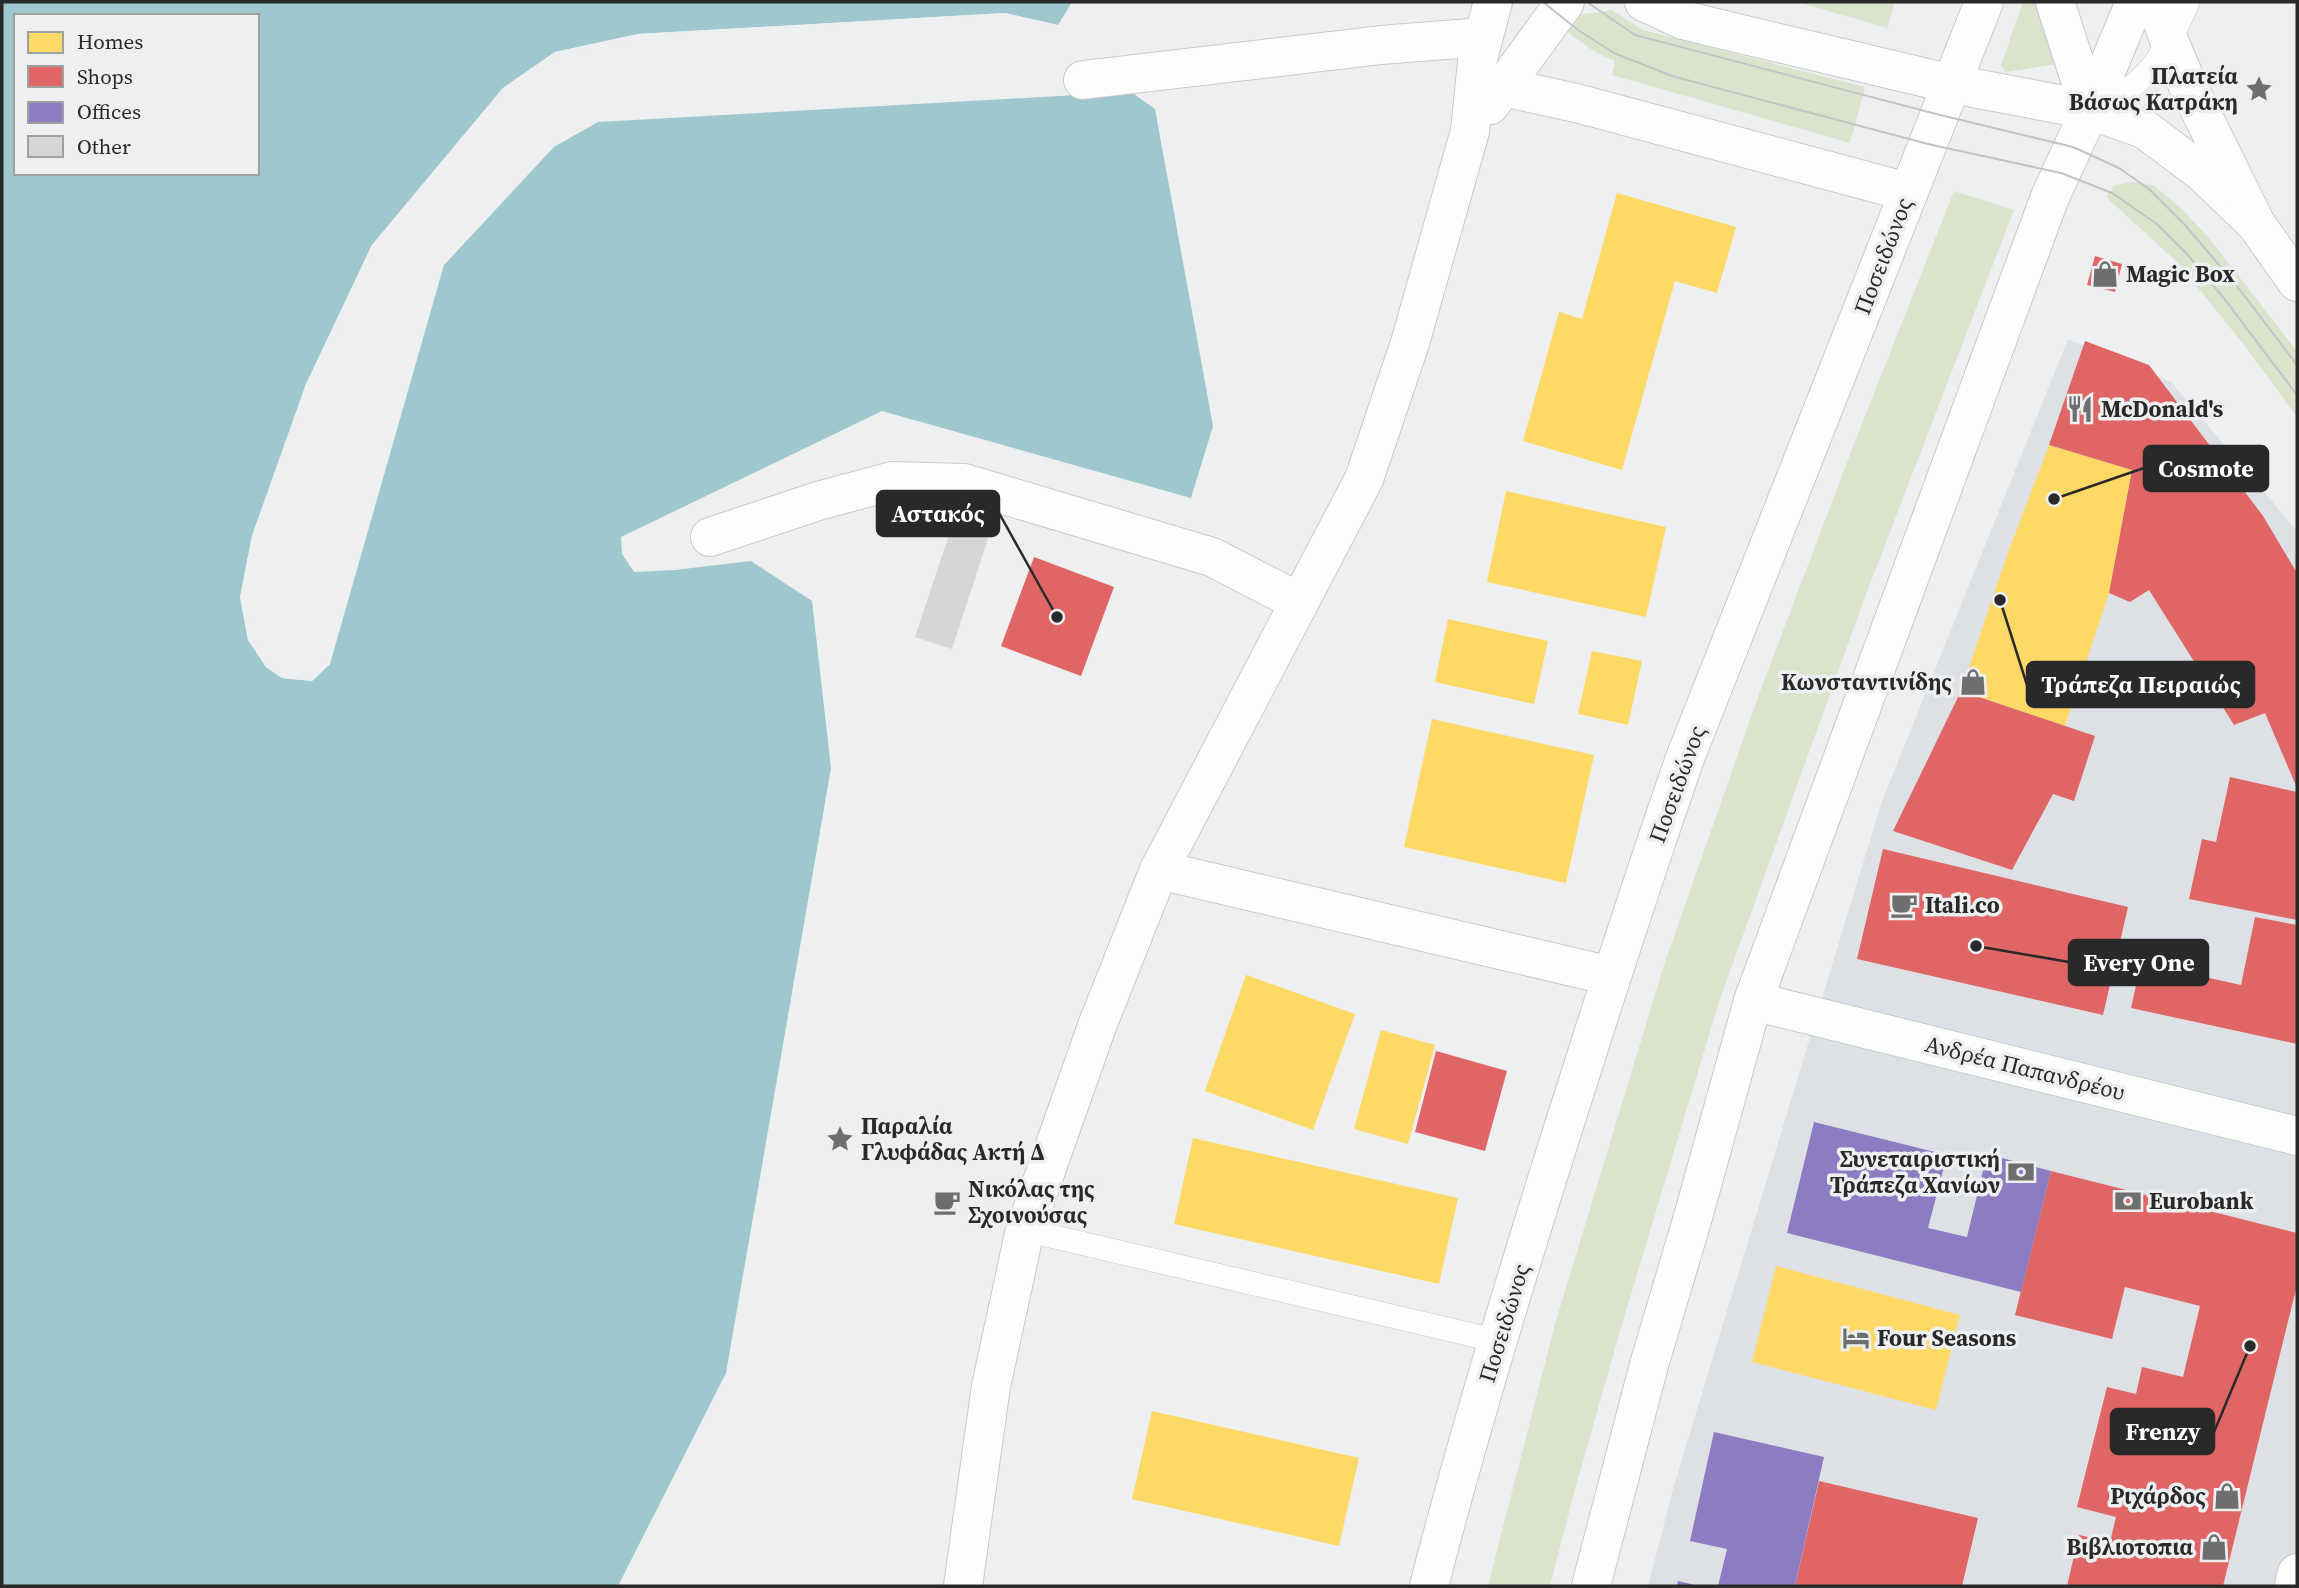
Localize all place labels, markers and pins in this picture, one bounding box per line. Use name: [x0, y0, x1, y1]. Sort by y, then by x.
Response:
place label: Πλατεία Βάσως Κατράκη: [2069, 60, 2239, 118]
place icon: Πλατεία Βάσως Κατράκη: [2244, 74, 2274, 104]
place label: Magic Box: [2126, 258, 2235, 290]
shop icon: Magic Box: [2090, 259, 2120, 289]
place label: McDonald's: [2101, 393, 2223, 425]
restaurant icon: McDonald's: [2065, 394, 2095, 424]
callout: Cosmote: [2144, 446, 2268, 491]
callout: Αστακός: [877, 491, 999, 536]
callout: Τράπεζα Πειραιώς: [2027, 662, 2254, 707]
place label: Κωνσταντινίδης: [1781, 666, 1952, 698]
shop icon: Κωνσταντινίδης: [1958, 667, 1988, 697]
place label: Itali.co: [1925, 889, 2000, 921]
cafe icon: Itali.co: [1889, 890, 1919, 920]
callout: Every One: [2069, 940, 2208, 985]
place label: Παραλία Γλυφάδας Ακτή Δ: [861, 1110, 1044, 1168]
place icon: Παραλία Γλυφάδας Ακτή Δ: [825, 1124, 855, 1154]
place label: Συνεταιριστική Τράπεζα Χανίων: [1830, 1143, 2000, 1201]
bank icon: Συνεταιριστική Τράπεζα Χανίων: [2006, 1157, 2036, 1187]
place label: Νικόλας της Σχοινούσας: [968, 1173, 1095, 1231]
place label: Eurobank: [2149, 1185, 2254, 1217]
bank icon: Eurobank: [2113, 1186, 2143, 1216]
cafe icon: Νικόλας της Σχοινούσας: [932, 1187, 962, 1217]
place label: Four Seasons: [1877, 1322, 2016, 1354]
hotel icon: Four Seasons: [1841, 1323, 1871, 1353]
callout: Frenzy: [2111, 1409, 2214, 1454]
place label: Ριχάρδος: [2110, 1480, 2206, 1512]
shop icon: Ριχάρδος: [2212, 1481, 2242, 1511]
place label: Βιβλιοτοπια: [2066, 1531, 2194, 1563]
shop icon: Βιβλιοτοπια: [2199, 1532, 2229, 1562]

